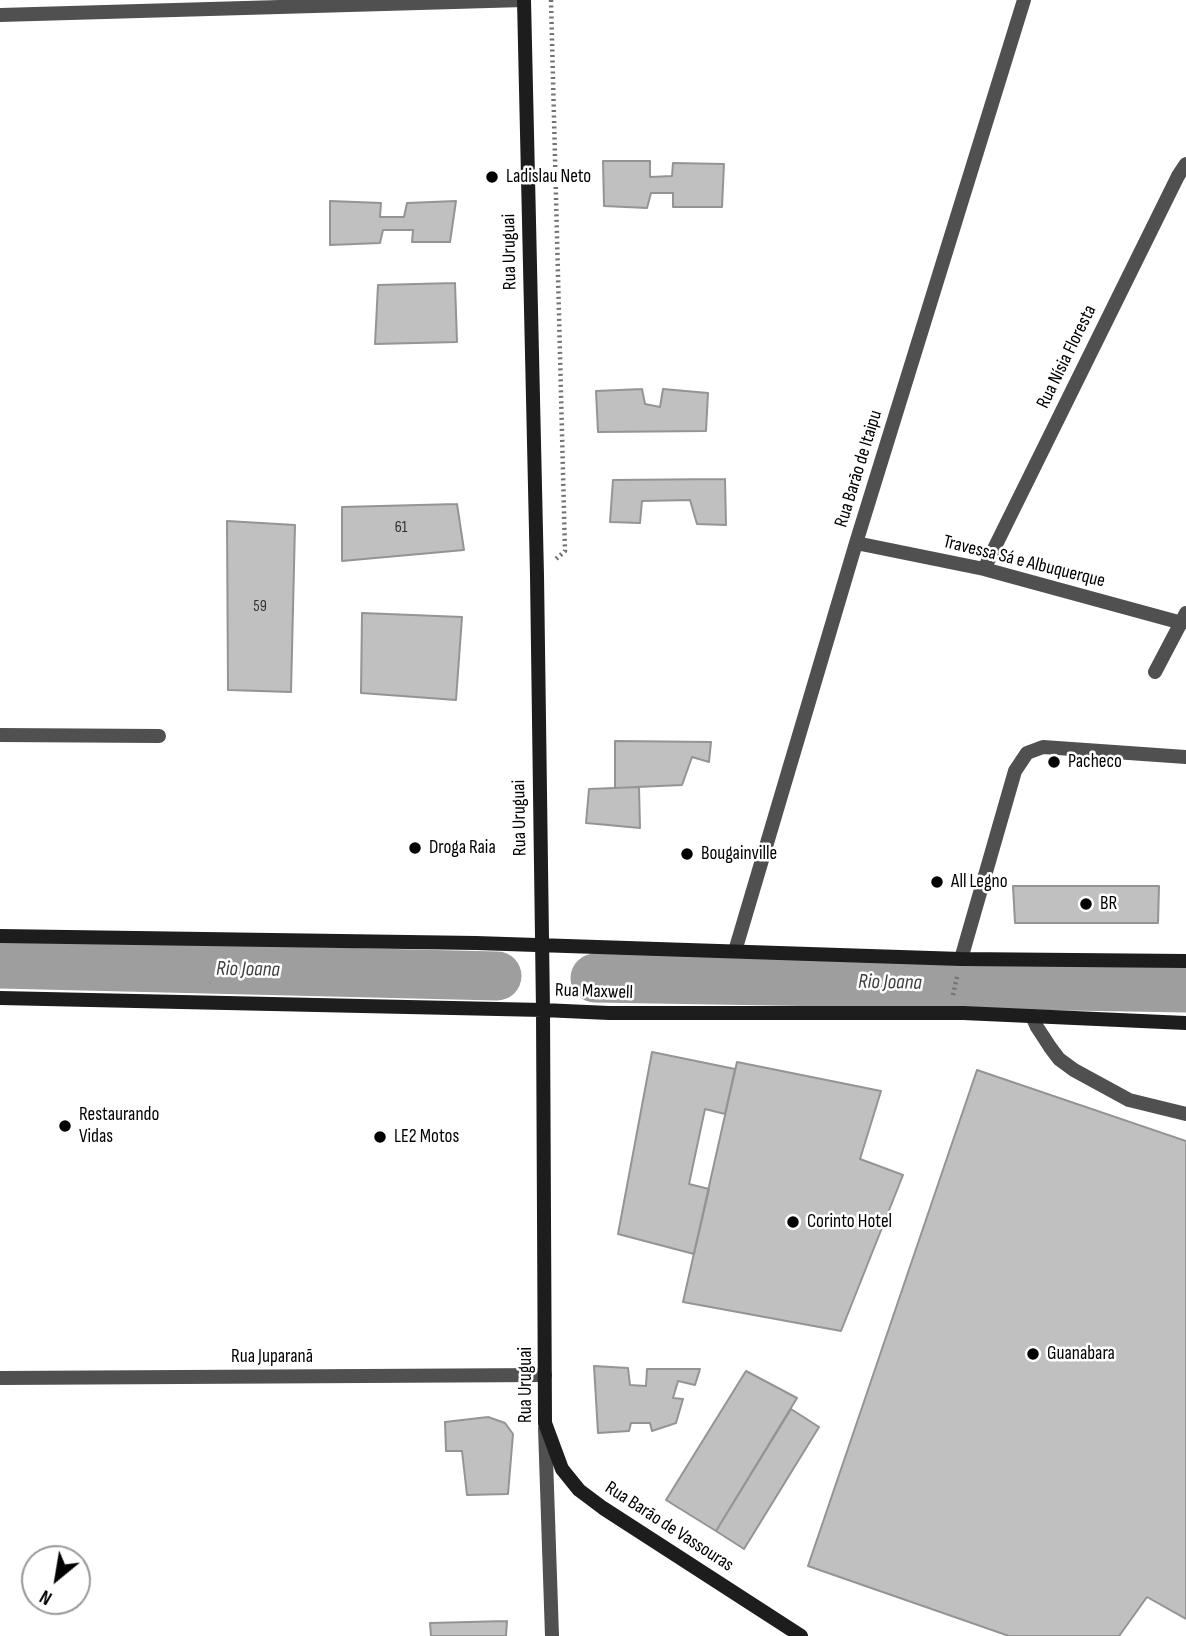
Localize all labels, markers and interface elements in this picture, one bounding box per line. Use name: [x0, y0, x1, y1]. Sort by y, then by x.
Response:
place label: Ladislau Neto: [506, 166, 591, 188]
marker: Ladislau Neto: [484, 169, 500, 185]
street label: Rua Uruguai: [498, 214, 522, 290]
street label: Rua Nísia Floresta: [1032, 302, 1102, 412]
street label: Rua Barão de Itaipu: [830, 408, 888, 530]
house number: 61: [395, 518, 407, 538]
street label: Travessa Sá e Albuquerque: [941, 531, 1107, 593]
house number: 59: [253, 597, 267, 617]
place label: Pacheco: [1068, 751, 1122, 773]
marker: Pacheco: [1046, 754, 1062, 770]
street label: Rua Uruguai: [508, 780, 532, 856]
place label: Droga Raia: [429, 837, 496, 859]
marker: Droga Raia: [407, 840, 423, 856]
place label: Bougainville: [701, 843, 777, 865]
marker: Bougainville: [679, 846, 695, 862]
place label: All Legno: [951, 871, 1008, 893]
marker: All Legno: [929, 874, 945, 890]
place label: BR: [1100, 893, 1117, 915]
marker: BR: [1078, 896, 1094, 912]
water label: Rio Joana: [216, 957, 280, 983]
water label: Rio Joana: [858, 970, 922, 996]
street label: Rua Maxwell: [555, 979, 633, 1005]
place label: Restaurando Vidas: [79, 1104, 159, 1148]
marker: Restaurando Vidas: [57, 1118, 73, 1134]
place label: LE2 Motos: [394, 1126, 459, 1148]
marker: LE2 Motos: [372, 1129, 388, 1145]
place label: Corinto Hotel: [807, 1211, 892, 1233]
marker: Corinto Hotel: [785, 1214, 801, 1230]
place label: Guanabara: [1047, 1343, 1115, 1365]
street label: Rua Juparanã: [231, 1346, 313, 1368]
marker: Guanabara: [1025, 1346, 1041, 1362]
street label: Rua Uruguai: [515, 1347, 537, 1423]
street label: Rua Barão de Vassouras: [600, 1477, 738, 1577]
north arrow: [21, 1545, 91, 1615]
text: N: [36, 1584, 56, 1609]

